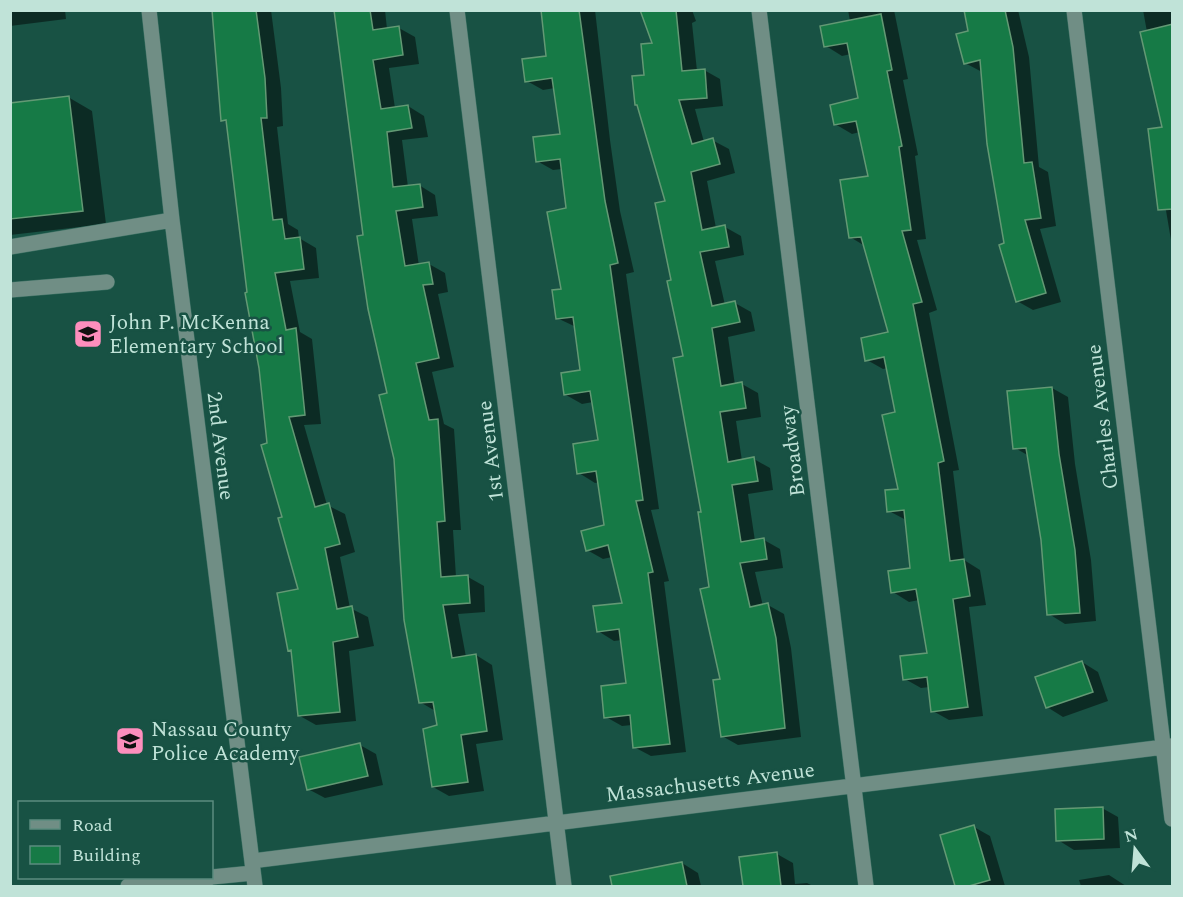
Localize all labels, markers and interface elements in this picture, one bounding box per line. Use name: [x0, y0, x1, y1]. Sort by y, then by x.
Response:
place label: John P. McKenna Elementary School: [109, 307, 284, 363]
school or university icon: John P. McKenna Elementary School: [72, 318, 104, 350]
street label: Charles Avenue: [1078, 342, 1128, 491]
street label: 2nd Avenue: [197, 390, 243, 502]
street label: 1st Avenue: [469, 399, 513, 503]
street label: Broadway: [771, 403, 814, 498]
place label: Nassau County Police Academy: [151, 714, 300, 770]
school or university icon: Nassau County Police Academy: [114, 725, 146, 757]
street label: Massachusetts Avenue: [604, 754, 816, 812]
legend: [18, 801, 213, 879]
text: Road: [72, 812, 113, 839]
north arrow: [1105, 819, 1165, 879]
text: N: [1122, 822, 1141, 849]
text: Building: [72, 842, 141, 869]

